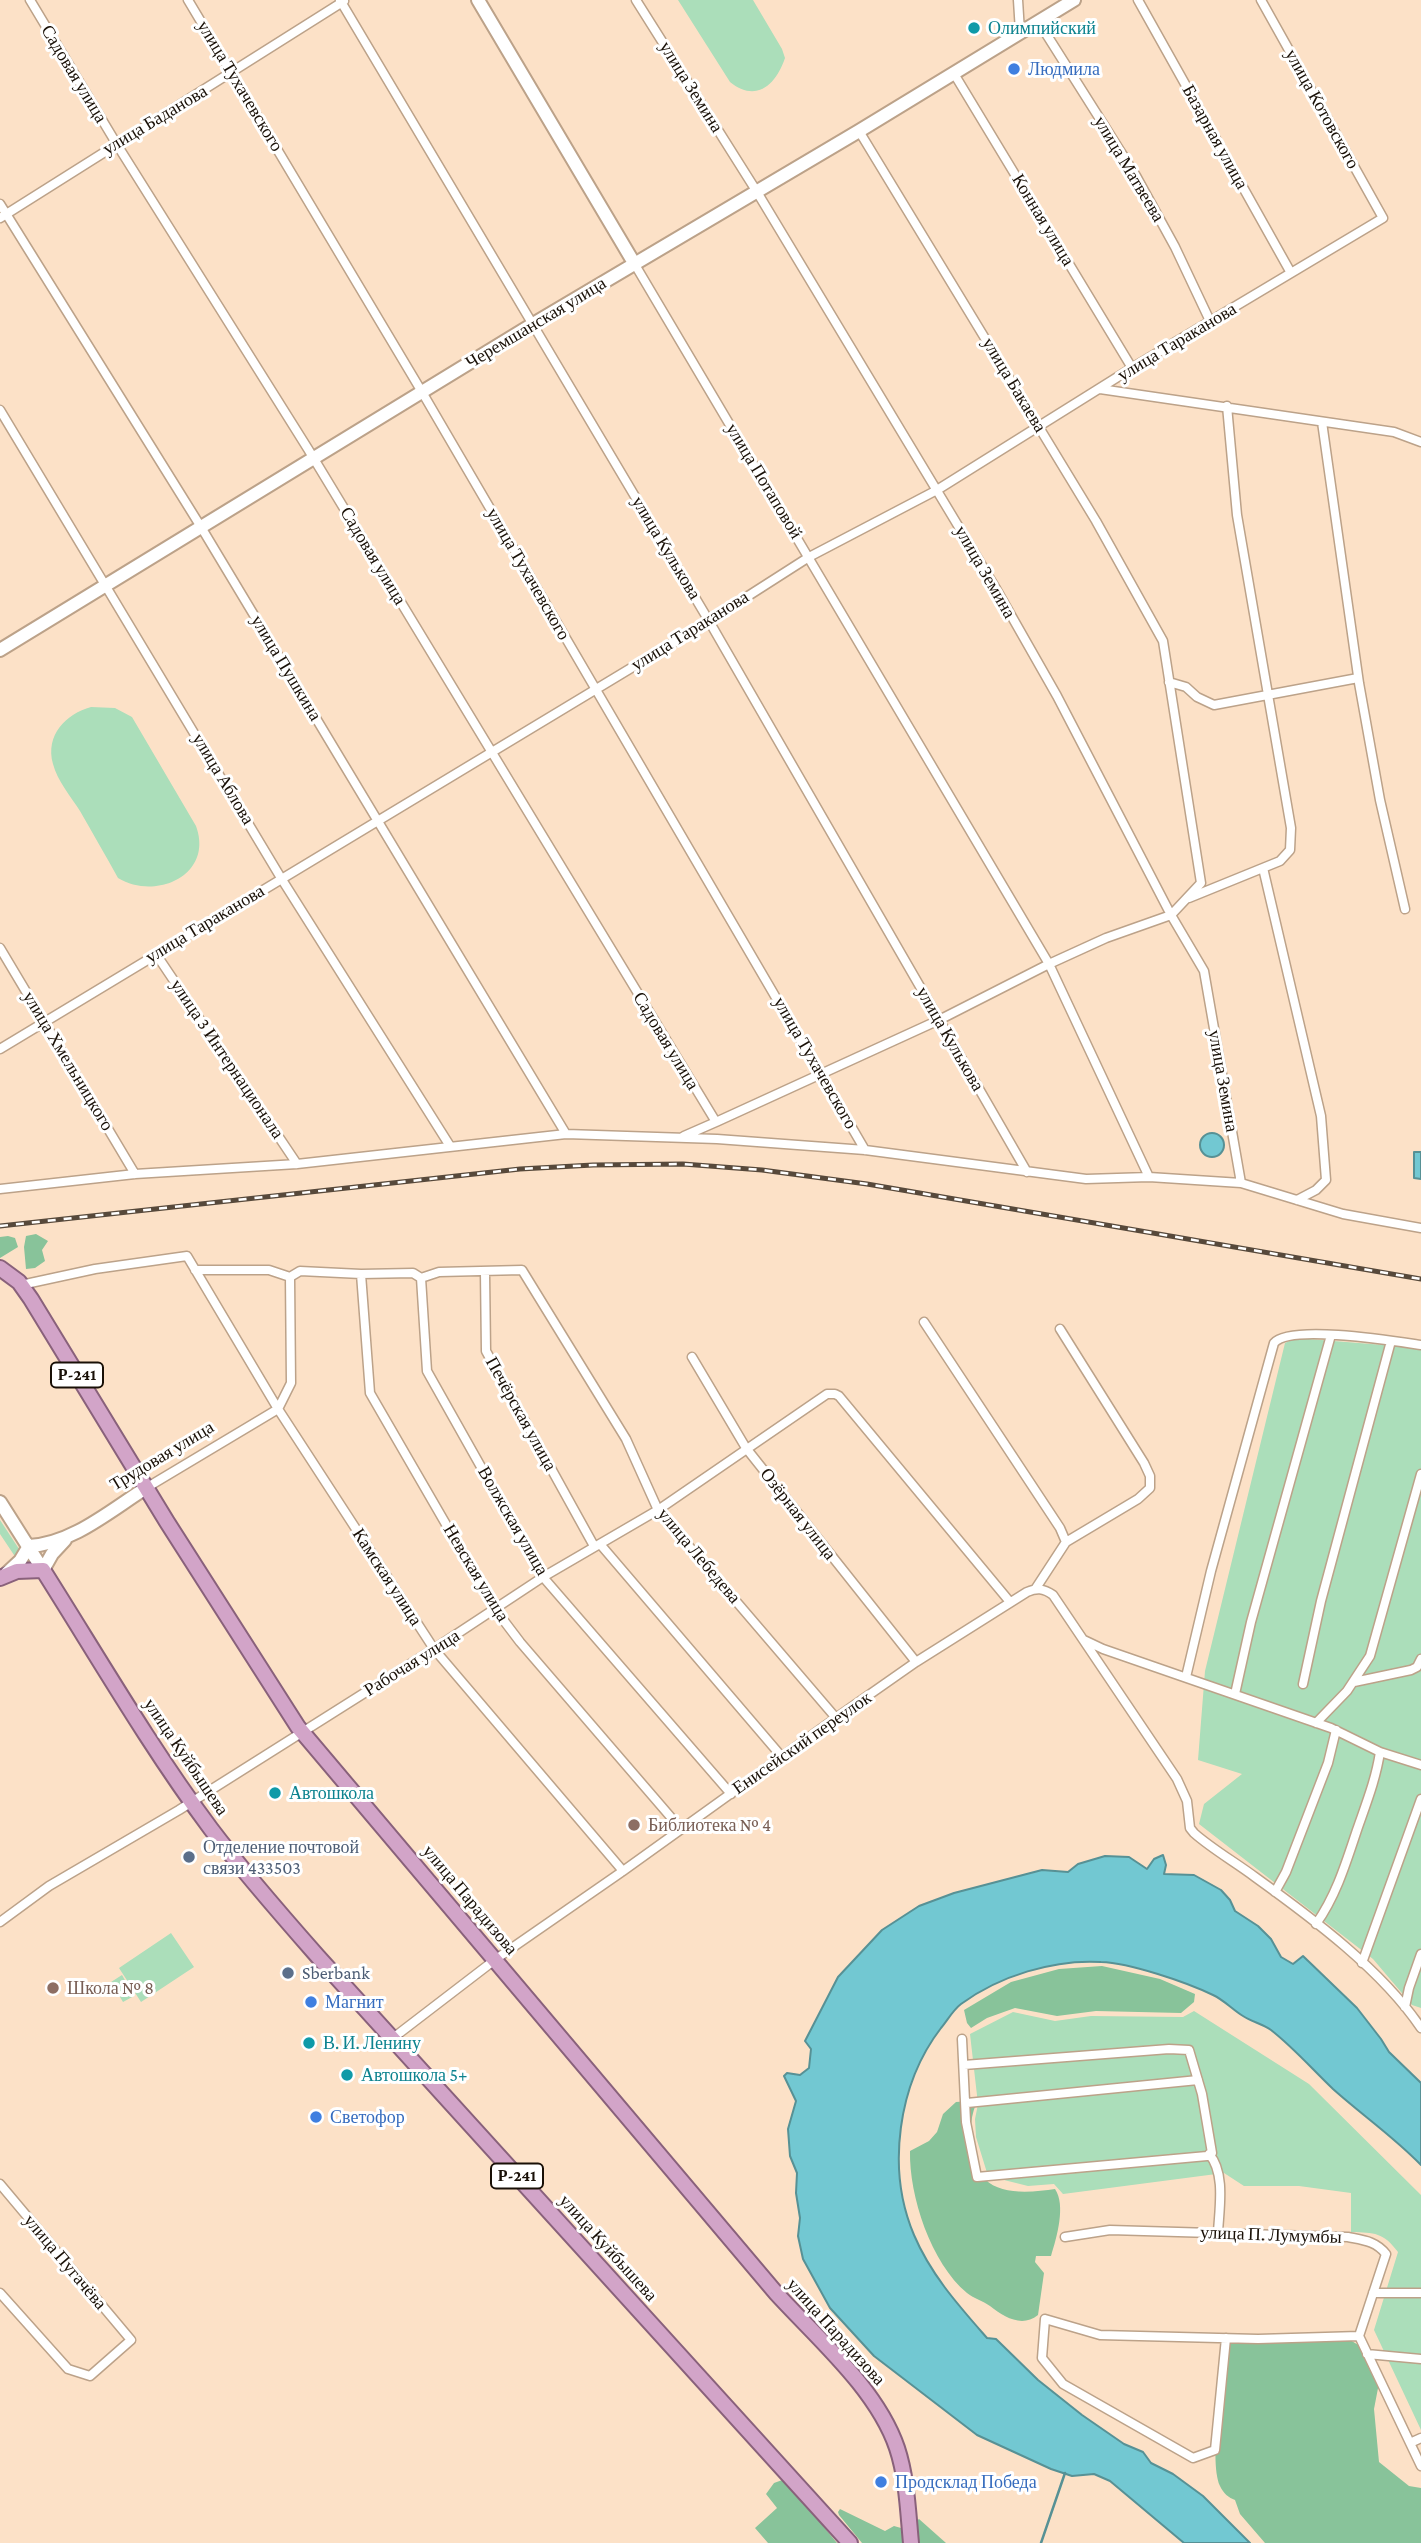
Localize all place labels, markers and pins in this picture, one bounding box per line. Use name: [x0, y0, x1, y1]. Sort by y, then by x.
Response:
place label: Олимпийский: [988, 17, 1096, 39]
marker: Олимпийский: [966, 20, 982, 36]
place label: Людмила: [1028, 58, 1100, 80]
marker: Людмила: [1006, 61, 1022, 77]
place label: Автошкола: [289, 1782, 374, 1804]
marker: Автошкола: [267, 1785, 283, 1801]
place label: Библиотека № 4: [648, 1814, 771, 1836]
marker: Библиотека № 4: [626, 1817, 642, 1833]
place label: Отделение почтовой связи 433503: [203, 1836, 359, 1878]
marker: Отделение почтовой связи 433503: [181, 1849, 197, 1865]
place label: Sberbank: [302, 1962, 370, 1984]
marker: Sberbank: [280, 1965, 296, 1981]
place label: Школа № 8: [67, 1977, 154, 1999]
marker: Школа № 8: [45, 1980, 61, 1996]
place label: Магнит: [325, 1991, 384, 2013]
marker: Магнит: [303, 1994, 319, 2010]
place label: В. И. Ленину: [323, 2032, 421, 2054]
marker: В. И. Ленину: [301, 2035, 317, 2051]
place label: Автошкола 5+: [361, 2064, 467, 2086]
marker: Автошкола 5+: [339, 2067, 355, 2083]
place label: Светофор: [330, 2106, 405, 2128]
marker: Светофор: [308, 2109, 324, 2125]
place label: Продсклад Победа: [895, 2471, 1037, 2493]
marker: Продсклад Победа: [873, 2474, 889, 2490]

